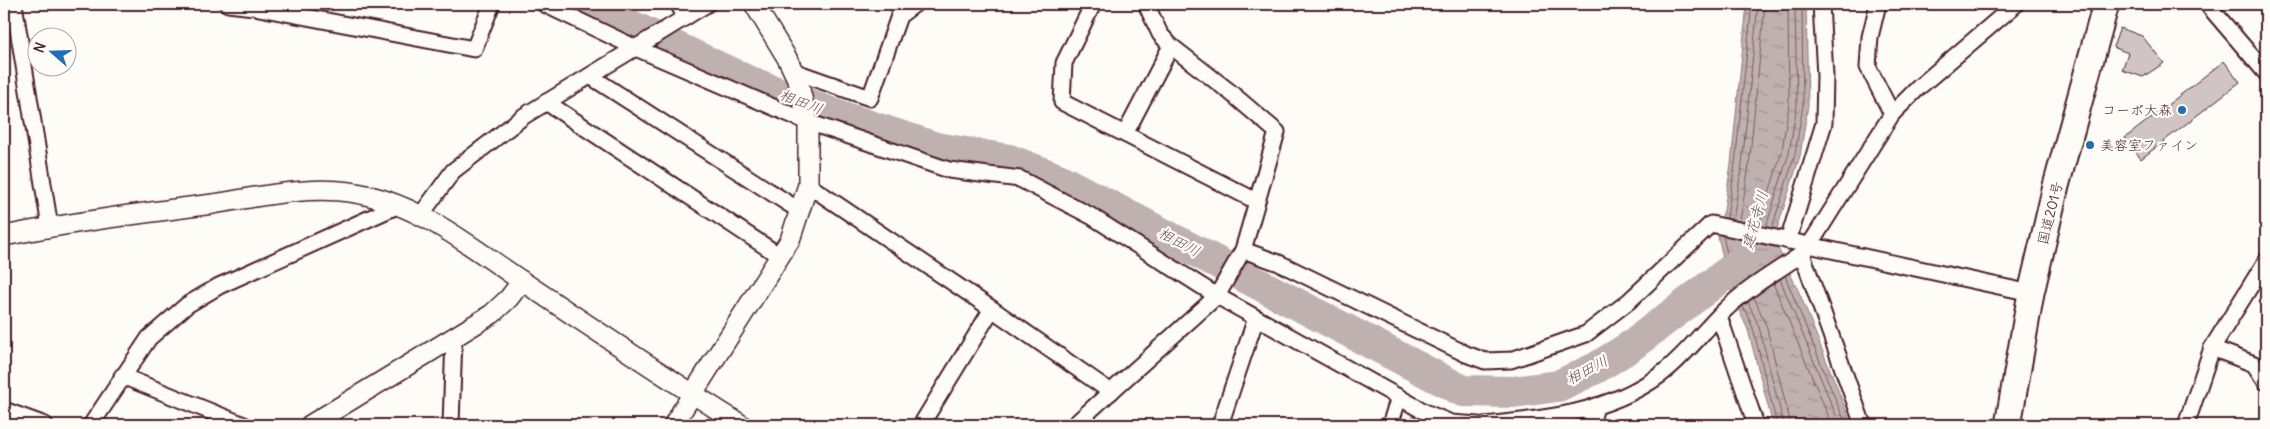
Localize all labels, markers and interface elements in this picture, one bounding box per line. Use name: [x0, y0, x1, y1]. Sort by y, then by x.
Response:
north arrow: [28, 28, 78, 78]
text: N: [30, 40, 50, 55]
water label: 相田川: [777, 85, 826, 118]
place label: コーポ大森: [2102, 101, 2172, 119]
marker: コーポ大森: [2176, 104, 2188, 116]
place label: 美容室ファイン: [2100, 136, 2198, 154]
marker: 美容室ファイン: [2084, 139, 2096, 151]
street label: 国道201号: [2033, 180, 2067, 246]
water label: 建花寺川: [1737, 188, 1772, 251]
water label: 相田川: [1155, 223, 1204, 261]
water label: 相田川: [1562, 351, 1611, 389]

